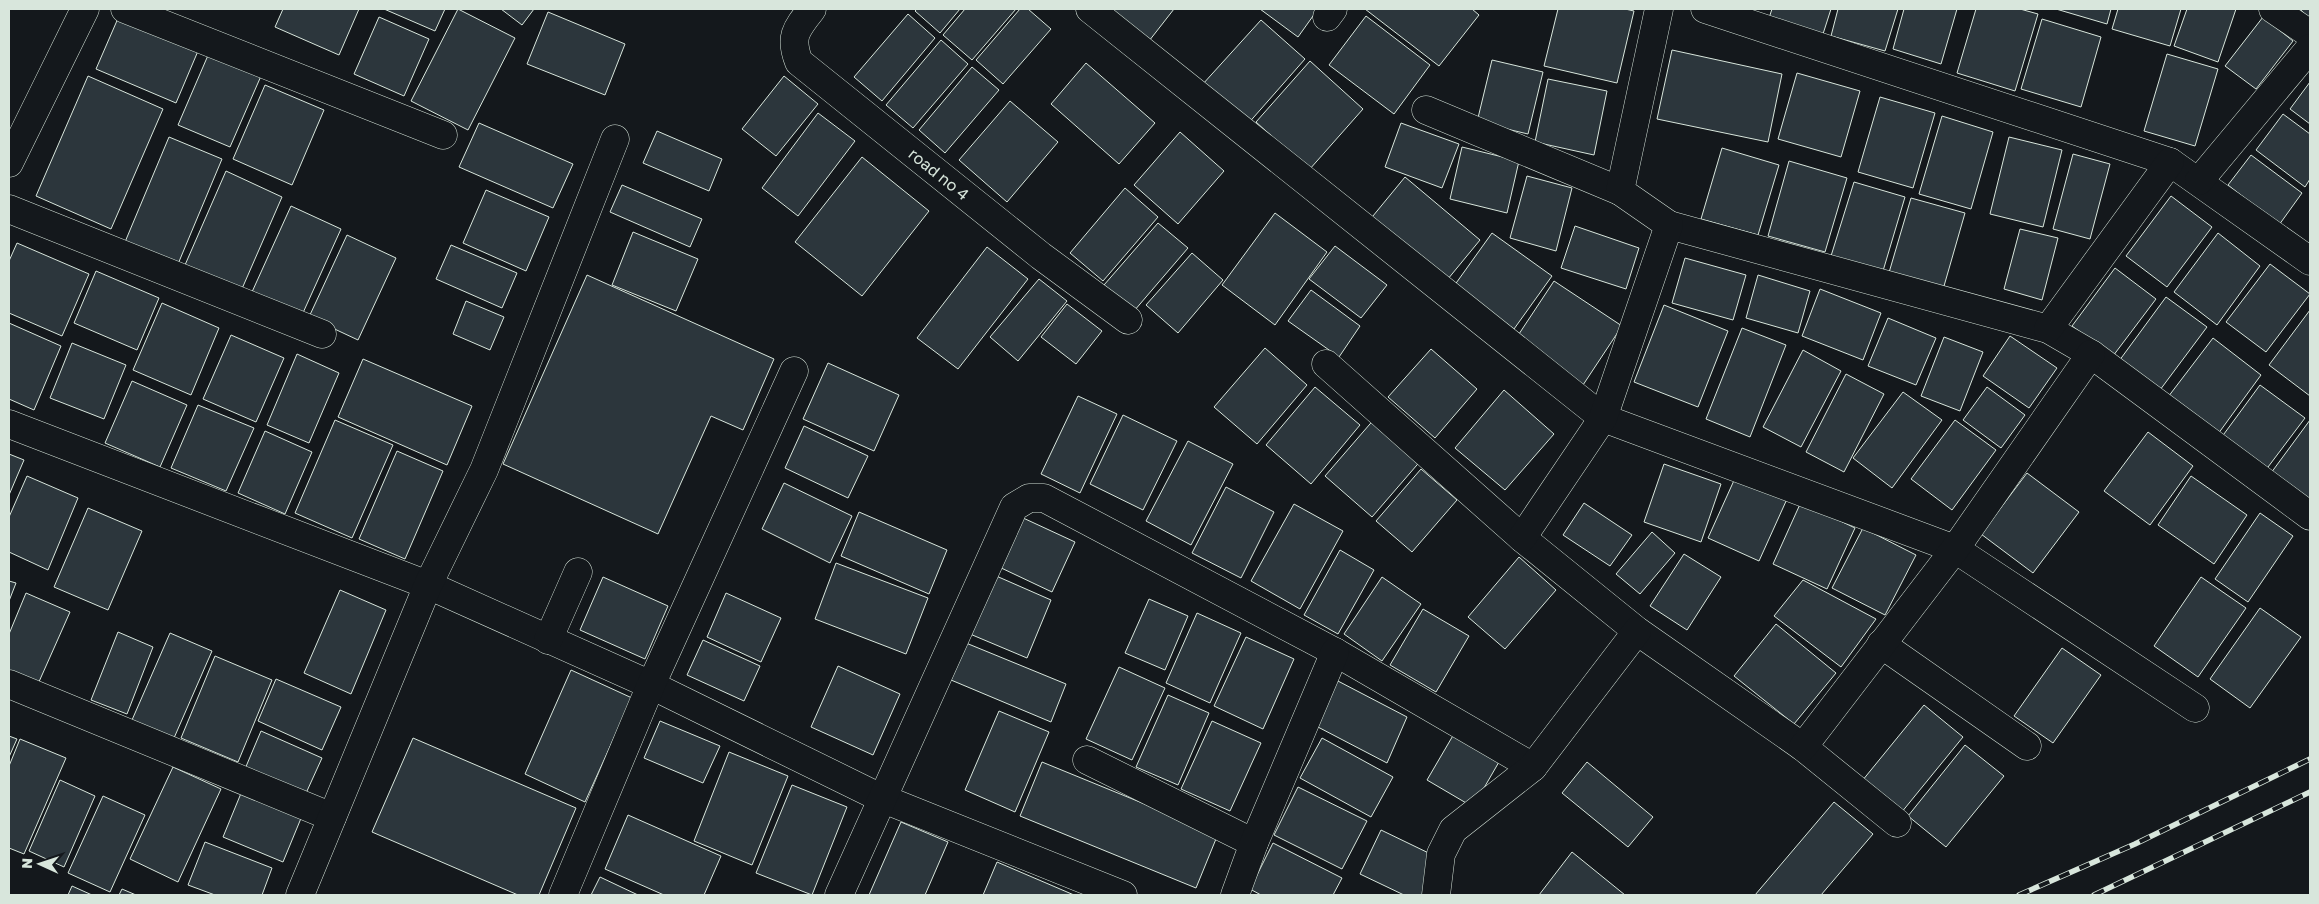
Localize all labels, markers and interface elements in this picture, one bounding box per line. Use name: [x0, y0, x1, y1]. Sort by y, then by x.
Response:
street label: road no 4: [905, 144, 973, 204]
north arrow: [15, 839, 65, 889]
text: N: [18, 858, 35, 869]

